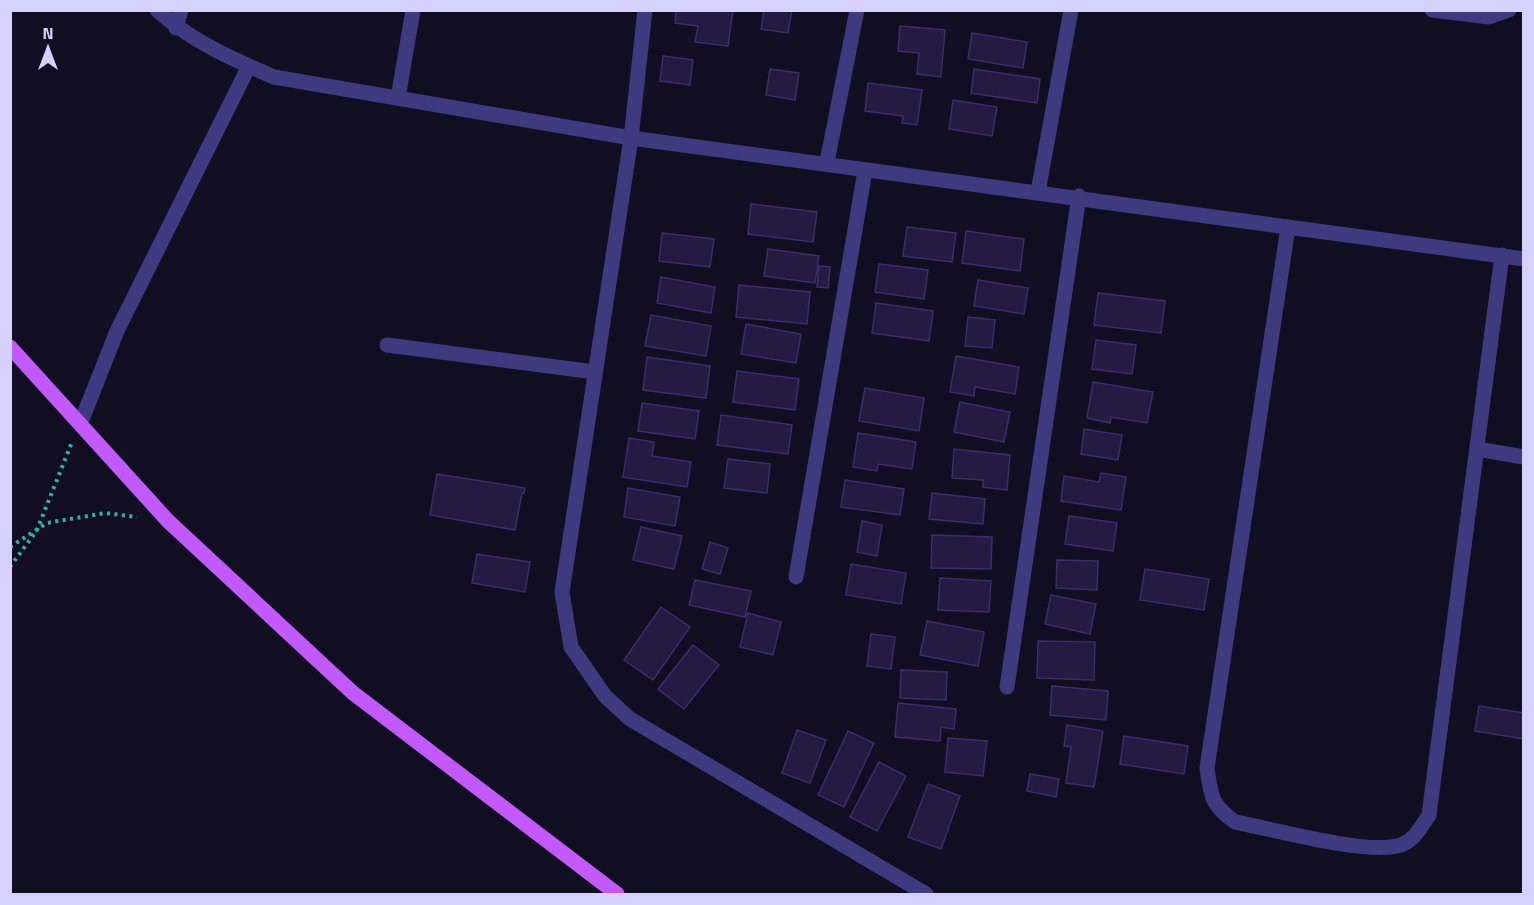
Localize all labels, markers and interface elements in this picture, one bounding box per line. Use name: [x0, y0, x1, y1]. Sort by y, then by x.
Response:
north arrow: [18, 18, 78, 78]
text: N: [42, 21, 54, 45]

